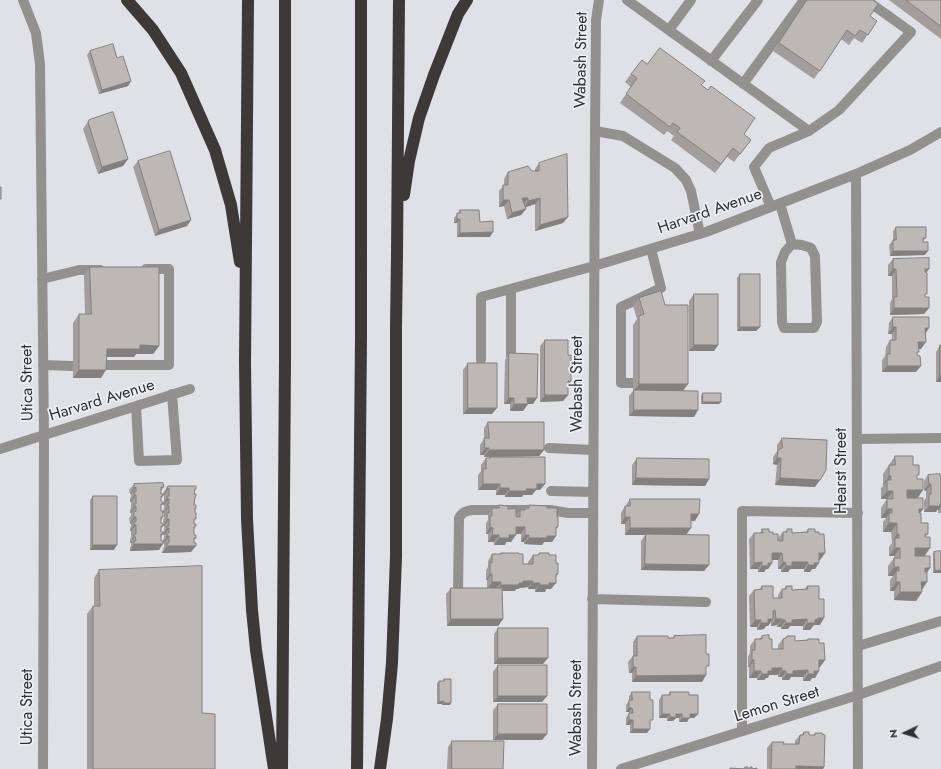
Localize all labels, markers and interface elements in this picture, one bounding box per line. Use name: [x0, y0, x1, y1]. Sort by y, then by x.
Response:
street label: Wabash Street: [572, 12, 592, 108]
street label: Harvard Avenue: [655, 185, 765, 239]
street label: Wabash Street: [568, 336, 588, 432]
street label: Utica Street: [18, 345, 38, 421]
street label: Harvard Avenue: [47, 376, 157, 426]
street label: Hearst Street: [832, 428, 852, 514]
street label: Wabash Street: [567, 660, 587, 756]
street label: Utica Street: [18, 669, 38, 745]
street label: Lemon Street: [732, 683, 822, 727]
north arrow: [885, 713, 925, 753]
text: N: [885, 729, 901, 739]

